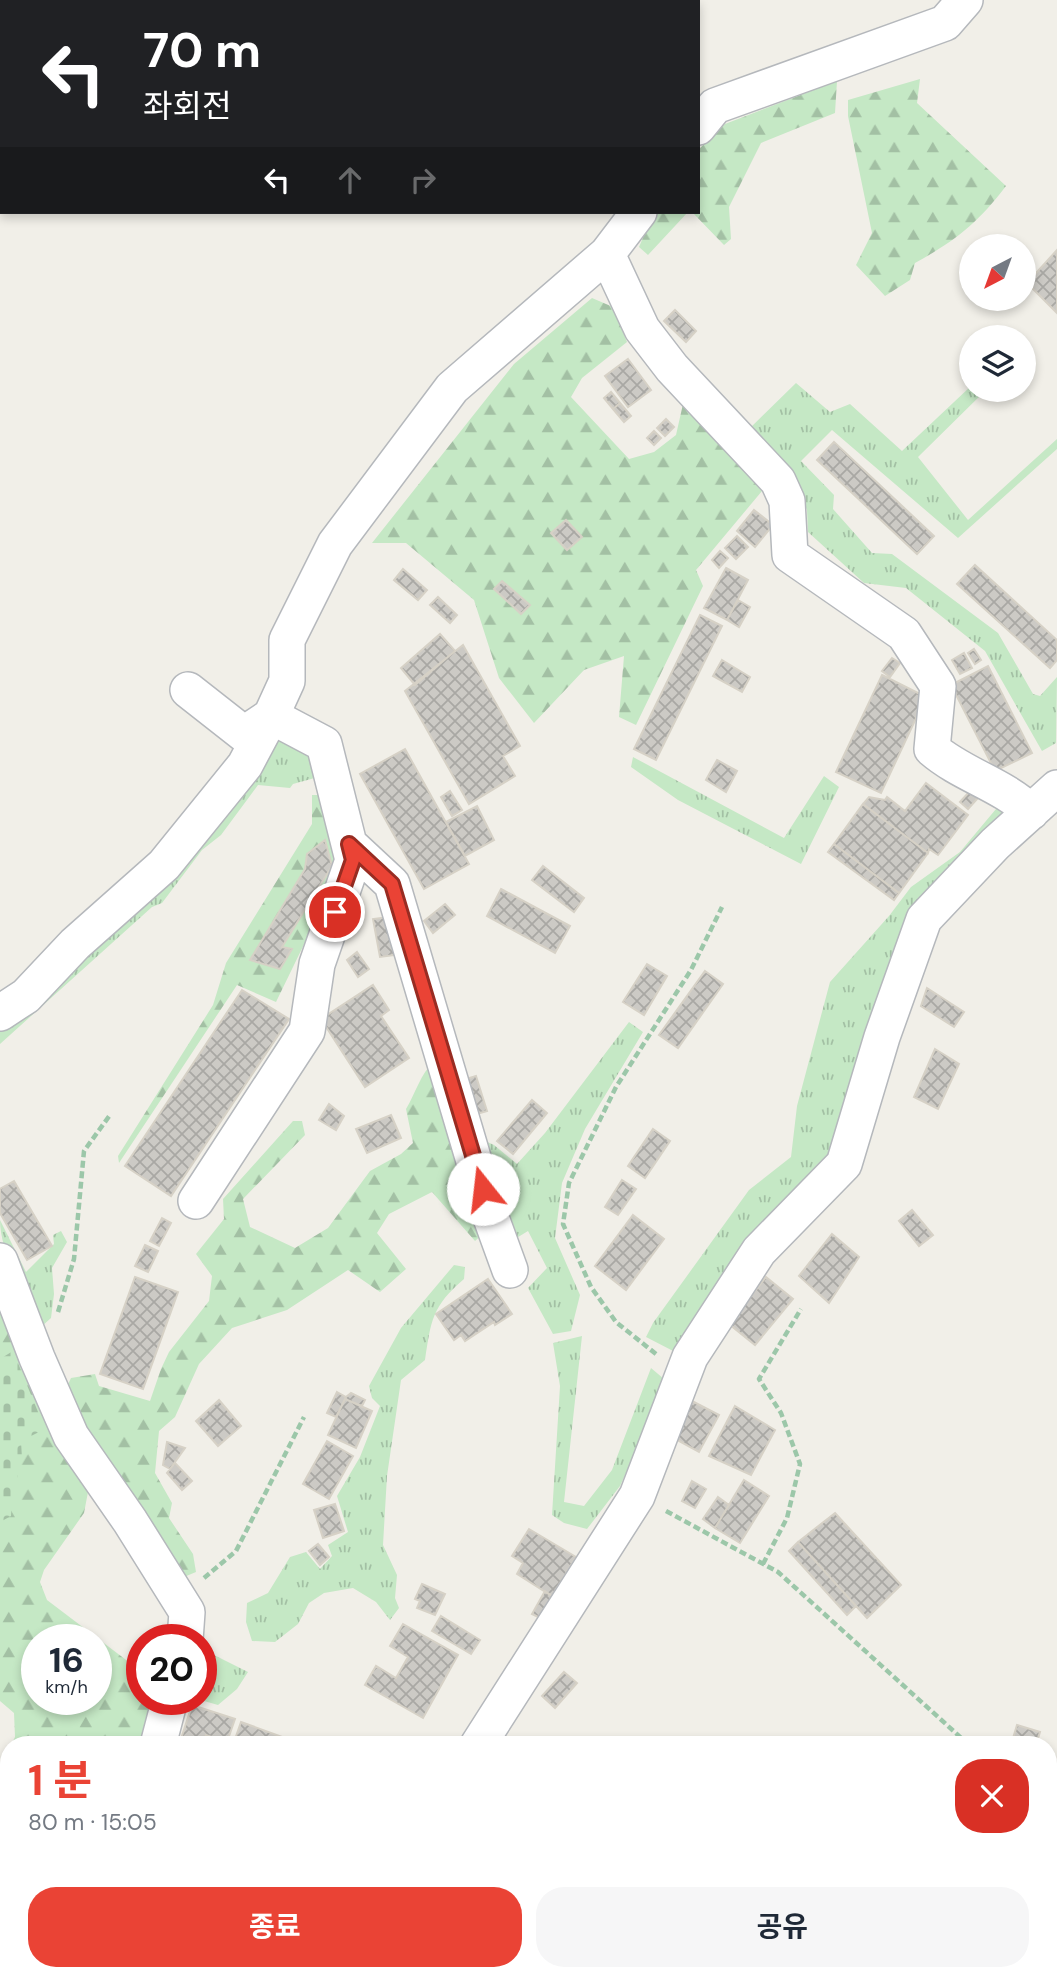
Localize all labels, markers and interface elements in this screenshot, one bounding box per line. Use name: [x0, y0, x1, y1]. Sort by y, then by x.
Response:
text: 70 m: [143, 18, 261, 82]
icon: left: [28, 28, 119, 119]
text: 좌회전: [143, 85, 231, 127]
icon: left: [258, 161, 296, 199]
icon: ahead: [331, 161, 369, 199]
icon: right: [404, 161, 442, 199]
north arrow: [959, 234, 1036, 312]
map controls: [959, 234, 1036, 402]
button: layers: [959, 325, 1036, 402]
pin: [305, 882, 365, 942]
icon: arrive: [316, 893, 354, 931]
position arrow: [446, 1152, 520, 1226]
speed limit sign: 20: [126, 1624, 217, 1715]
text: 16: [49, 1637, 84, 1683]
text: km/h: [45, 1675, 88, 1699]
text: 1 분: [28, 1753, 92, 1808]
button: close: [955, 1759, 1029, 1833]
text: 80 m · 15:05: [28, 1807, 157, 1837]
button: 종료: [28, 1887, 522, 1967]
button: 공유: [536, 1887, 1029, 1967]

